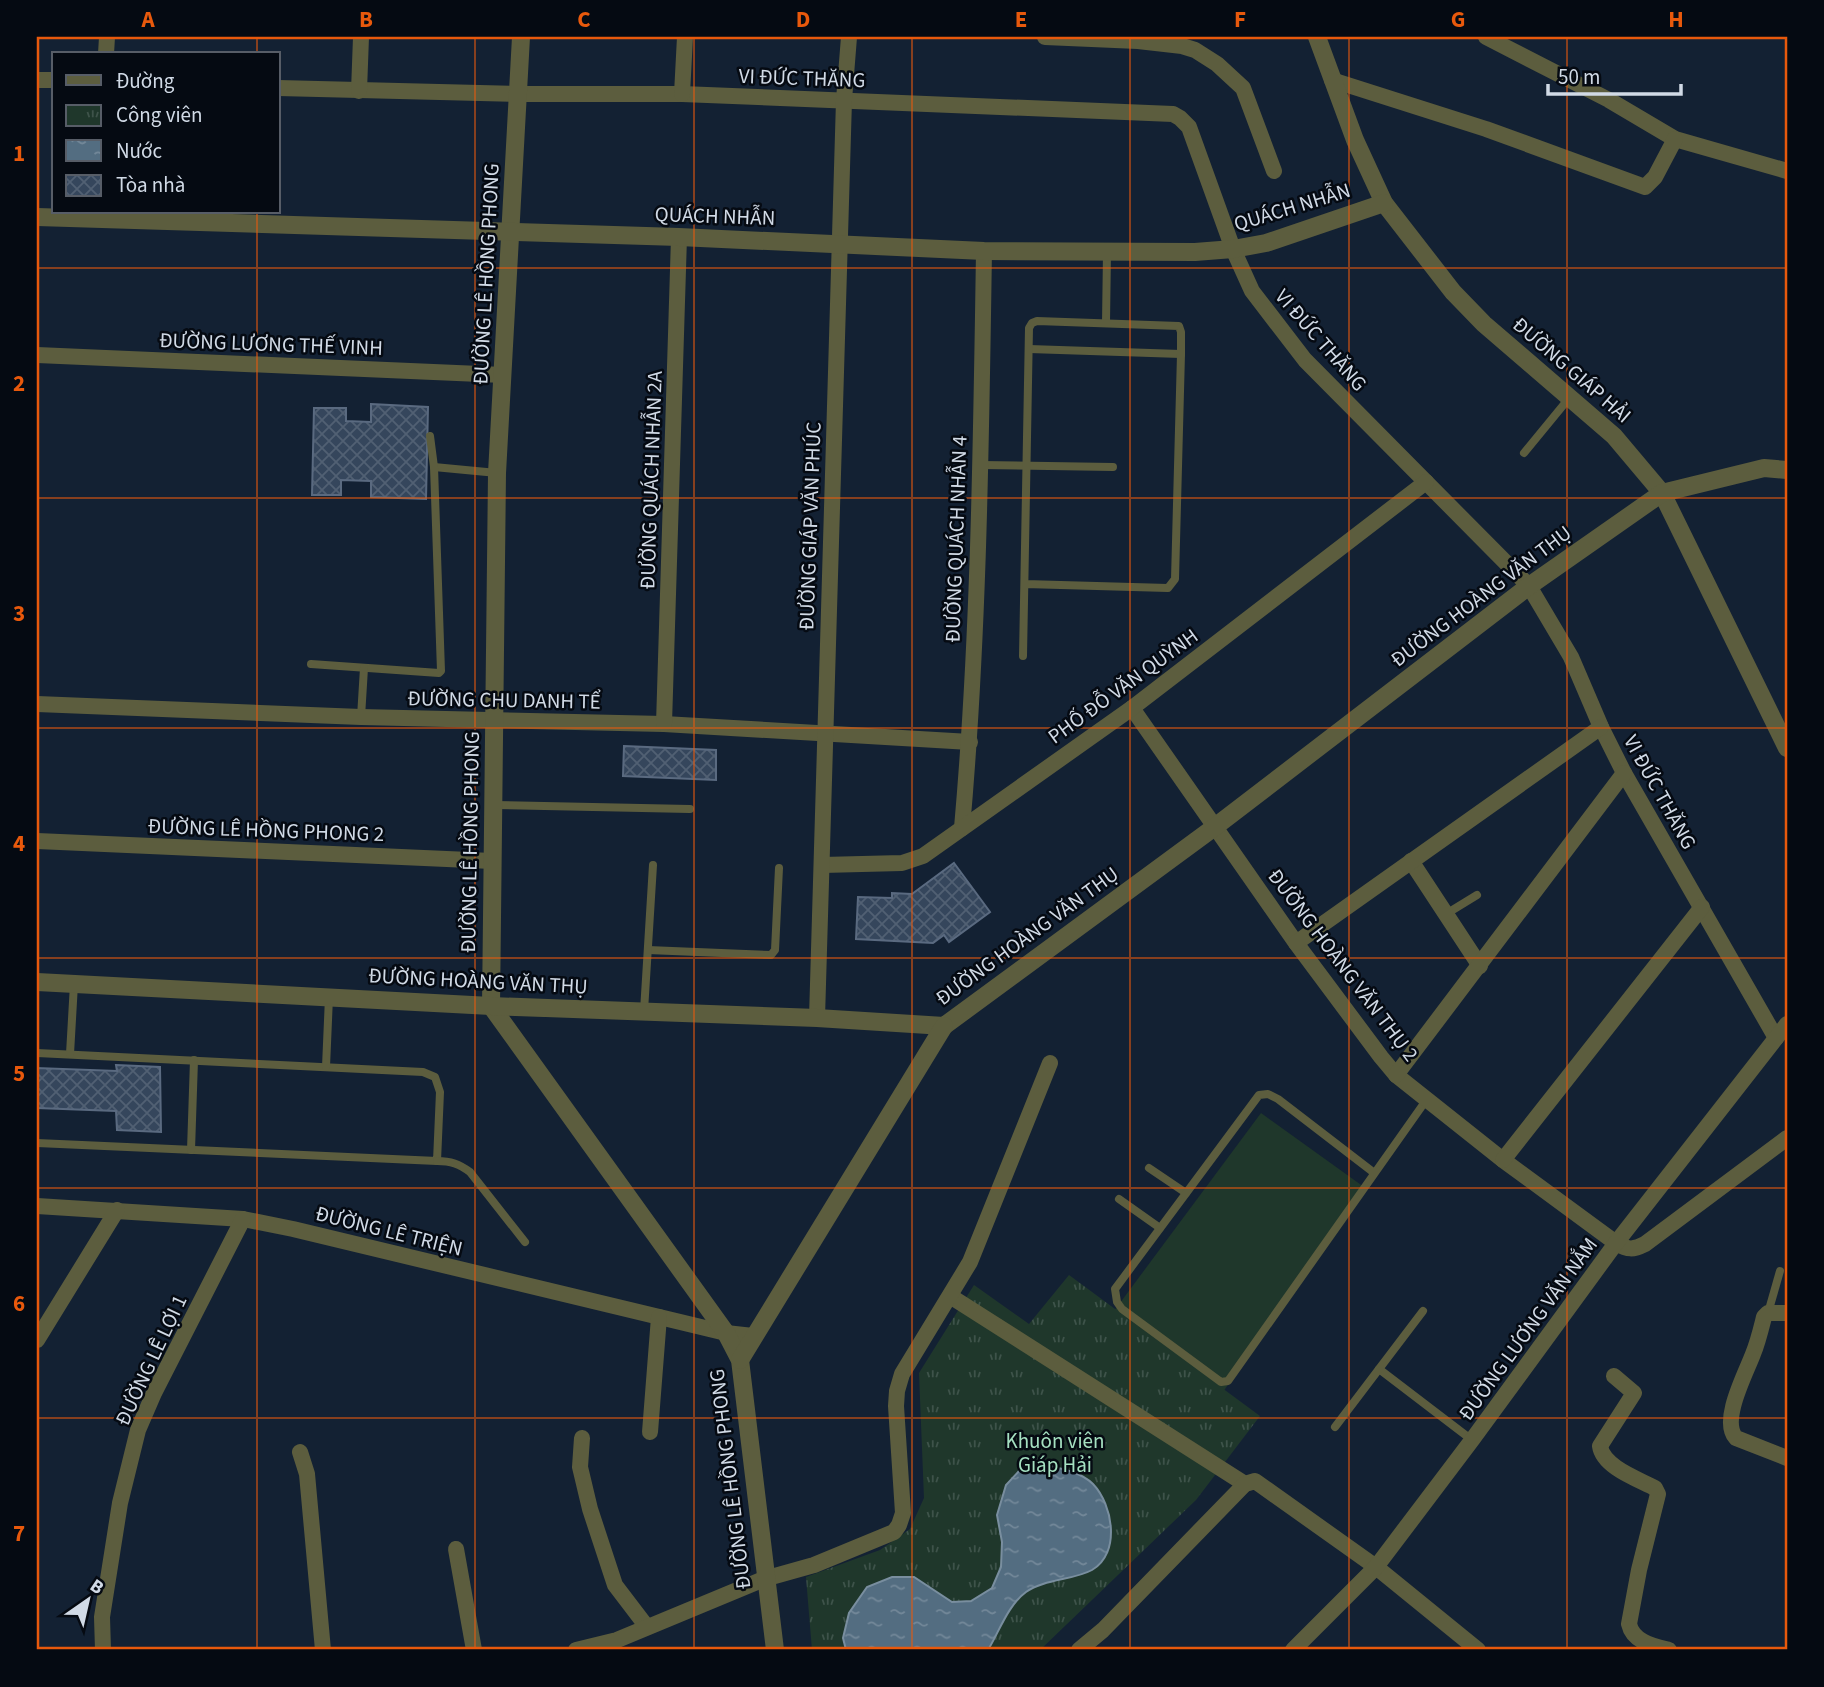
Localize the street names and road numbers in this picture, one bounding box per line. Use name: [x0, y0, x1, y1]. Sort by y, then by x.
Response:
street label: VI ĐỨC THĂNG: [738, 61, 866, 95]
street label: ĐƯỜNG LÊ HỒNG PHONG: [465, 162, 507, 386]
street label: QUÁCH NHẪN: [1230, 175, 1354, 239]
street label: QUÁCH NHẪN: [654, 199, 776, 233]
street label: VI ĐỨC THĂNG: [1268, 282, 1374, 398]
street label: ĐƯỜNG GIÁP HẢI: [1506, 310, 1638, 430]
street label: ĐƯỜNG LƯƠNG THẾ VINH: [159, 325, 383, 363]
street label: ĐƯỜNG QUÁCH NHẪN 2A: [632, 370, 670, 590]
street label: ĐƯỜNG GIÁP VĂN PHÚC: [791, 421, 829, 631]
street label: ĐƯỜNG QUÁCH NHẪN 4: [937, 435, 975, 643]
street label: ĐƯỜNG HOÀNG VĂN THỤ: [1384, 518, 1578, 674]
street label: PHỐ ĐỖ VĂN QUỲNH: [1042, 621, 1204, 751]
street label: ĐƯỜNG CHU DANH TỂ: [407, 683, 601, 717]
street label: VI ĐỨC THĂNG: [1616, 729, 1704, 855]
street label: ĐƯỜNG LÊ HỒNG PHONG: [453, 731, 487, 953]
street label: ĐƯỜNG LÊ HỒNG PHONG 2: [147, 811, 385, 849]
street label: ĐƯỜNG HOÀNG VĂN THỤ: [929, 859, 1125, 1013]
street label: ĐƯỜNG HOÀNG VĂN THỤ 2: [1261, 862, 1425, 1068]
street label: ĐƯỜNG HOÀNG VĂN THỤ: [368, 960, 588, 1002]
street label: ĐƯỜNG LÊ TRIỆN: [312, 1198, 466, 1264]
street label: ĐƯỜNG LƯƠNG VĂN NẮM: [1451, 1231, 1605, 1427]
street label: ĐƯỜNG LÊ LỢI 1: [108, 1290, 194, 1430]
street label: ĐƯỜNG LÊ HỒNG PHONG: [702, 1367, 758, 1591]

